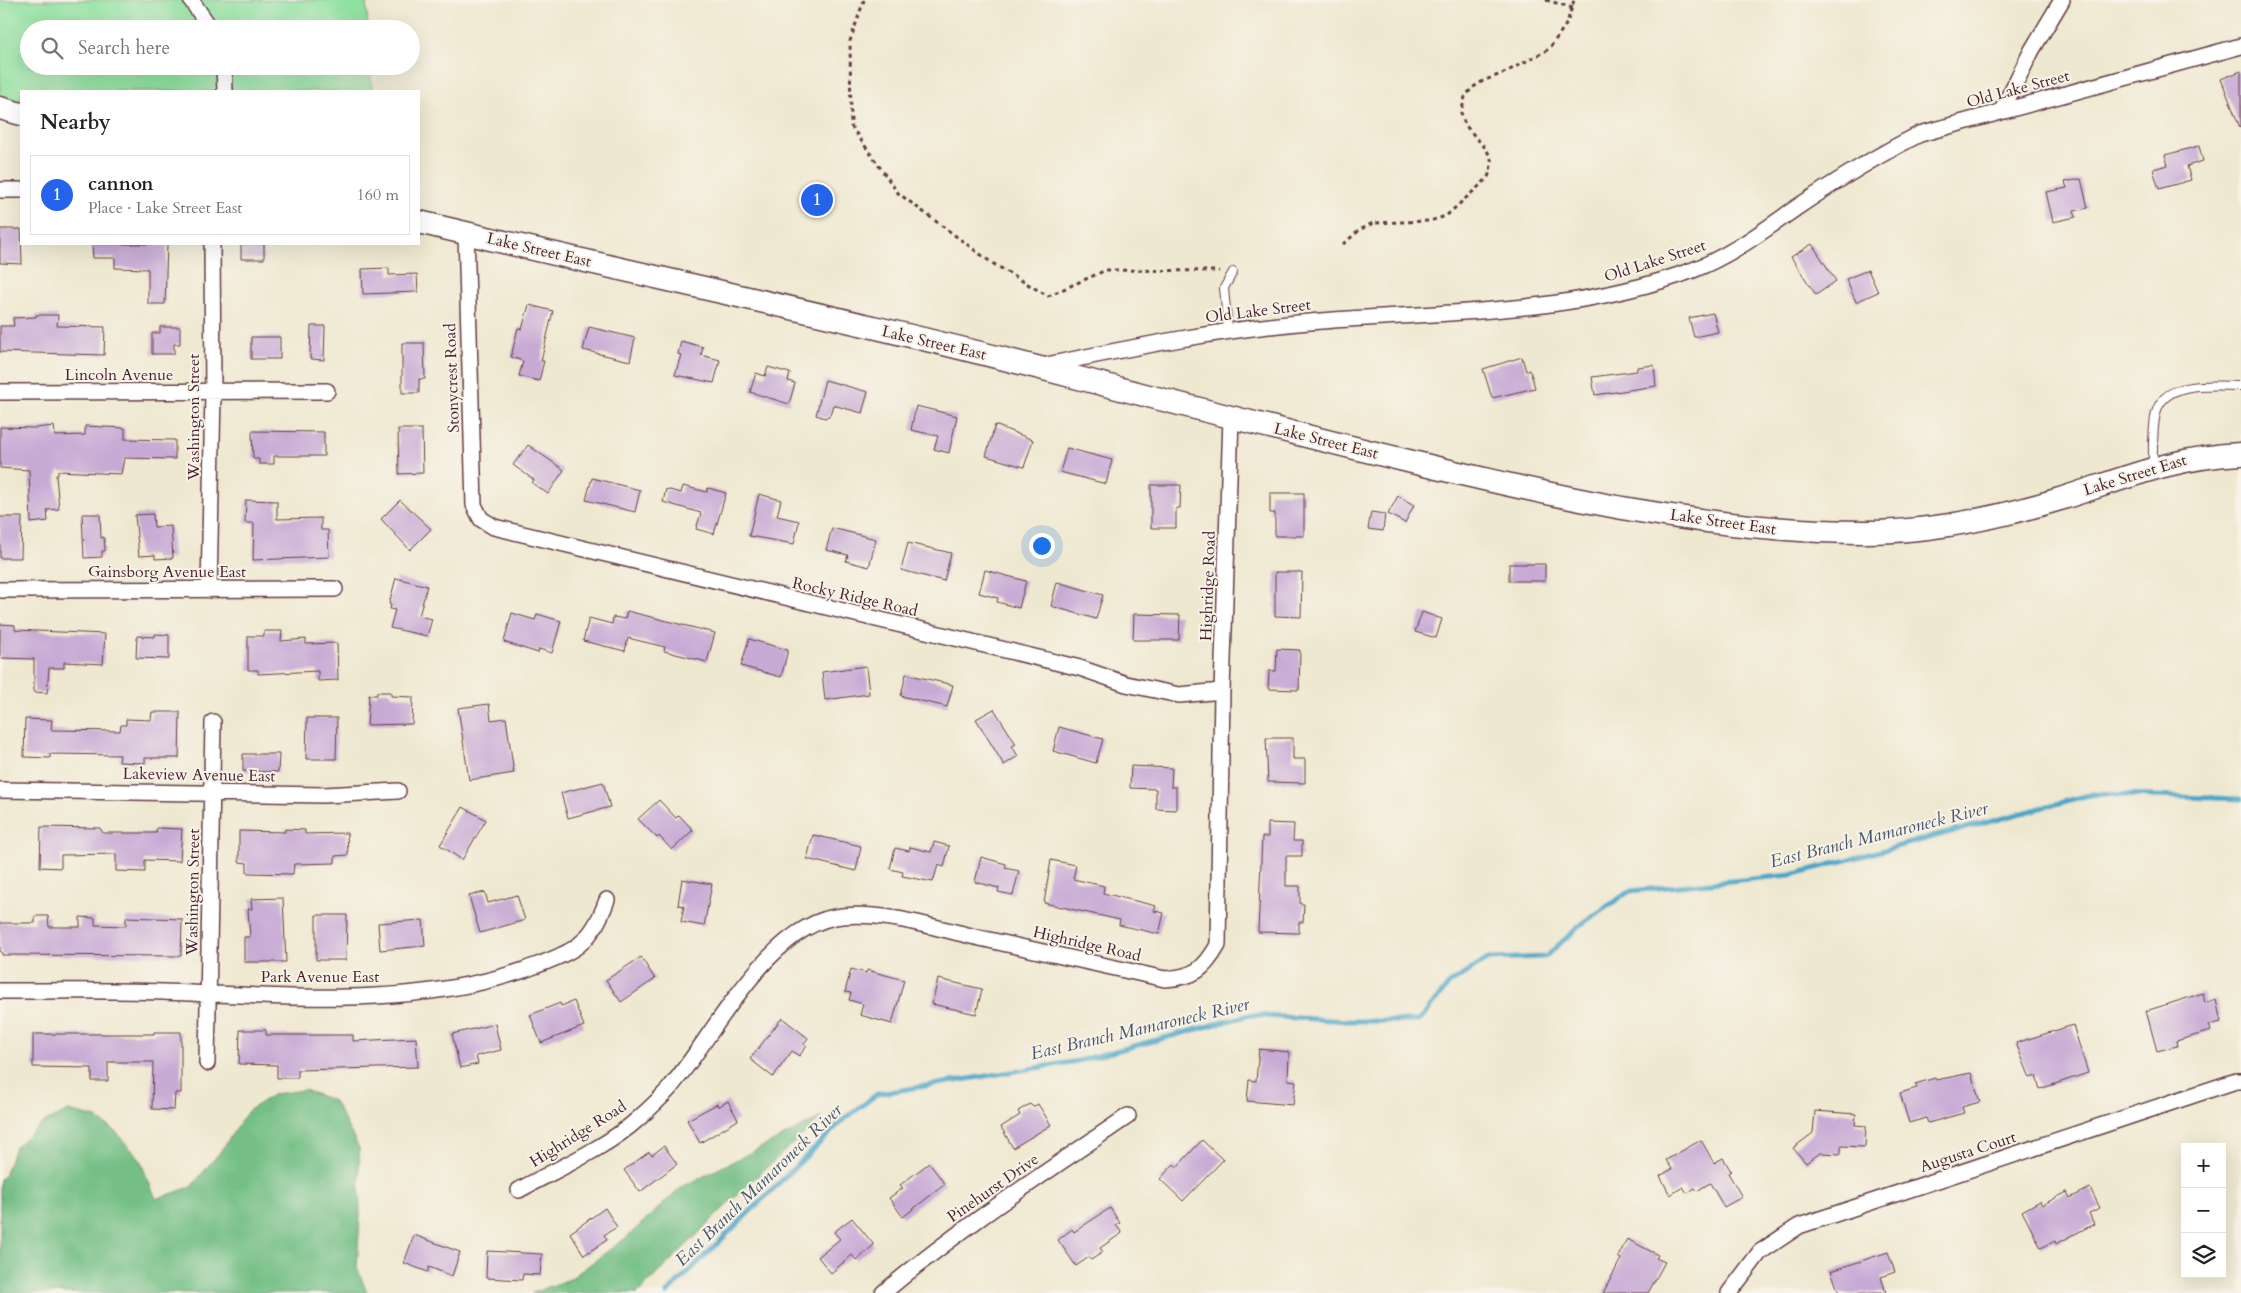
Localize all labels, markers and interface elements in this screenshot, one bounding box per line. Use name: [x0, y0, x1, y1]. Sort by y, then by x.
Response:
search box: [20, 20, 420, 75]
icon: search: [38, 34, 66, 62]
text: Search here: [78, 35, 170, 61]
street label: Old Lake Street: [1964, 65, 2072, 113]
text: Nearby: [40, 108, 111, 137]
text: cannon: [88, 171, 153, 197]
pin: 1: [801, 181, 833, 219]
text: 1: [53, 184, 61, 206]
text: 160 m: [357, 184, 399, 206]
text: Place · Lake Street East: [88, 197, 242, 219]
street label: Lake Street East: [485, 227, 593, 273]
street label: Old Lake Street: [1601, 234, 1709, 288]
street label: Old Lake Street: [1204, 294, 1312, 328]
street label: Lake Street East: [880, 320, 988, 366]
street label: Stonycrest Road: [439, 322, 465, 433]
street label: Washington Street: [183, 354, 205, 481]
street label: Lincoln Avenue: [65, 364, 173, 386]
street label: Lake Street East: [1272, 417, 1380, 465]
street label: Lake Street East: [2081, 449, 2189, 501]
street label: Lake Street East: [1669, 504, 1777, 540]
street label: Highridge Road: [1195, 530, 1221, 641]
your location: [1029, 533, 1055, 559]
street label: Gainsborg Avenue East: [88, 561, 246, 583]
street label: Rocky Ridge Road: [790, 572, 920, 622]
street label: Lakeview Avenue East: [122, 763, 276, 787]
water label: East Branch Mamaroneck River: [1767, 796, 1992, 874]
street label: Washington Street: [181, 828, 205, 957]
street label: Highridge Road: [1031, 921, 1144, 967]
street label: Park Avenue East: [261, 966, 379, 988]
water label: East Branch Mamaroneck River: [1028, 991, 1253, 1066]
street label: Highridge Road: [525, 1095, 631, 1173]
water label: East Branch Mamaroneck River: [670, 1098, 849, 1272]
street label: Augusta Court: [1917, 1126, 2019, 1178]
map controls: [2181, 1143, 2226, 1278]
button: +: [2181, 1143, 2226, 1188]
street label: Pinehurst Drive: [943, 1148, 1043, 1228]
button: −: [2181, 1188, 2226, 1233]
button: layers: [2181, 1233, 2226, 1278]

